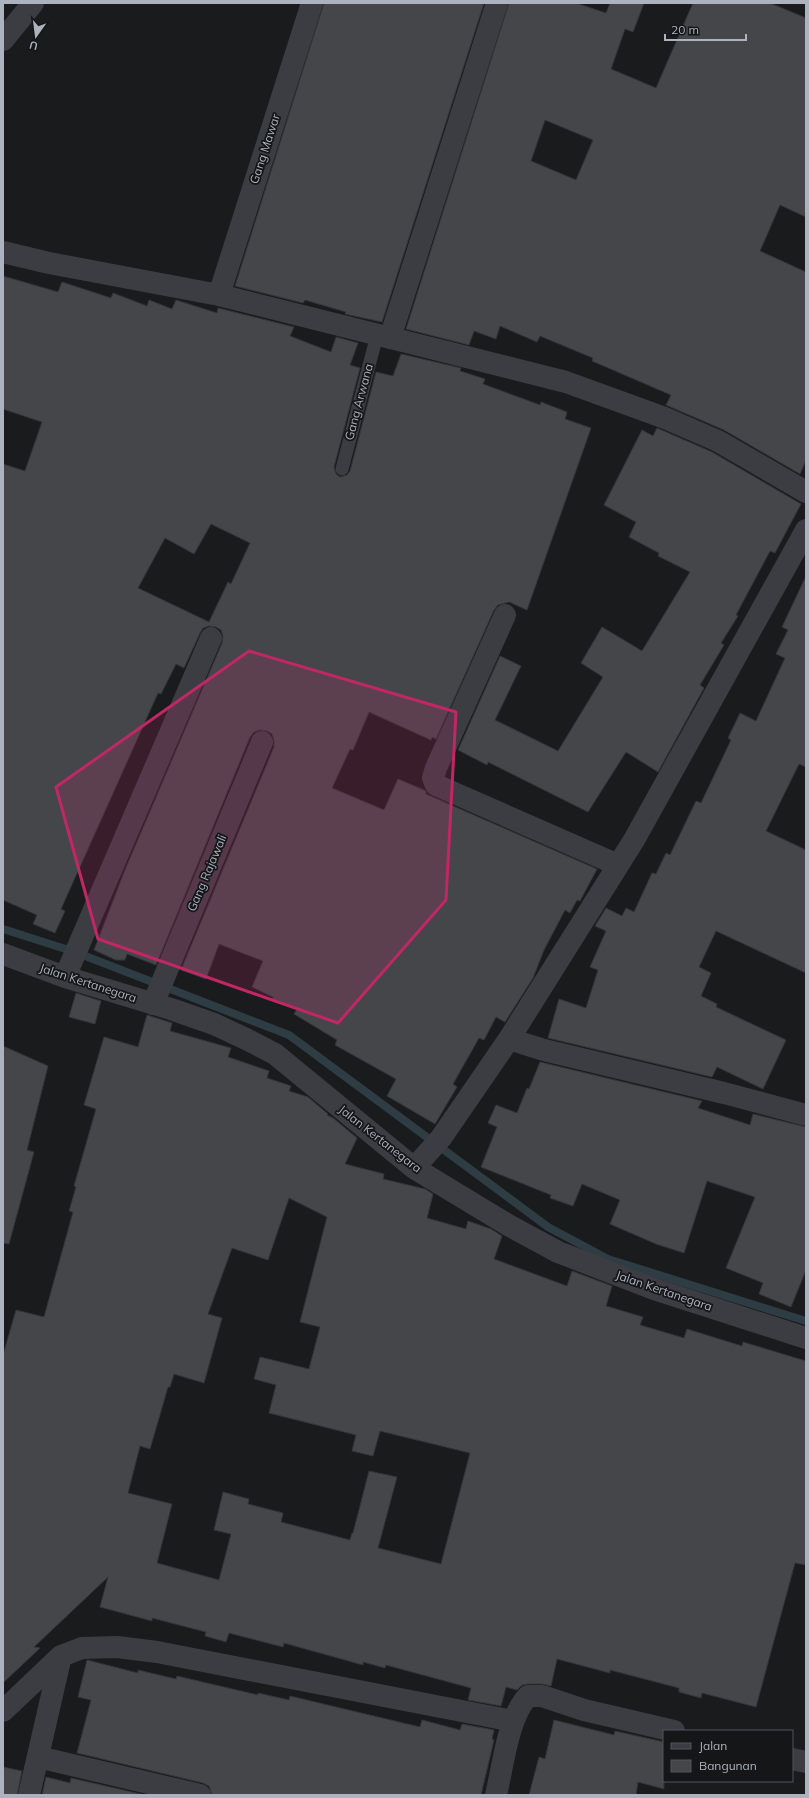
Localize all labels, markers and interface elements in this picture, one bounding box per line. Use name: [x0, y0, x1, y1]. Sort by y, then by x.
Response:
north arrow: [16, 16, 56, 56]
scale bar: [665, 16, 746, 42]
text: 20 m: [671, 22, 699, 37]
text: U: [28, 38, 39, 53]
street label: Gang Mawar: [246, 111, 283, 186]
street label: Gang Arwana: [341, 362, 376, 442]
street label: Gang Rajawali: [184, 832, 230, 914]
street label: Jalan Kertanegara: [38, 960, 138, 1005]
street label: Jalan Kertanegara: [336, 1102, 425, 1176]
street label: Jalan Kertanegara: [614, 1267, 714, 1314]
legend: [663, 1730, 793, 1782]
text: Jalan: [699, 1738, 727, 1753]
text: Bangunan: [699, 1758, 757, 1773]

